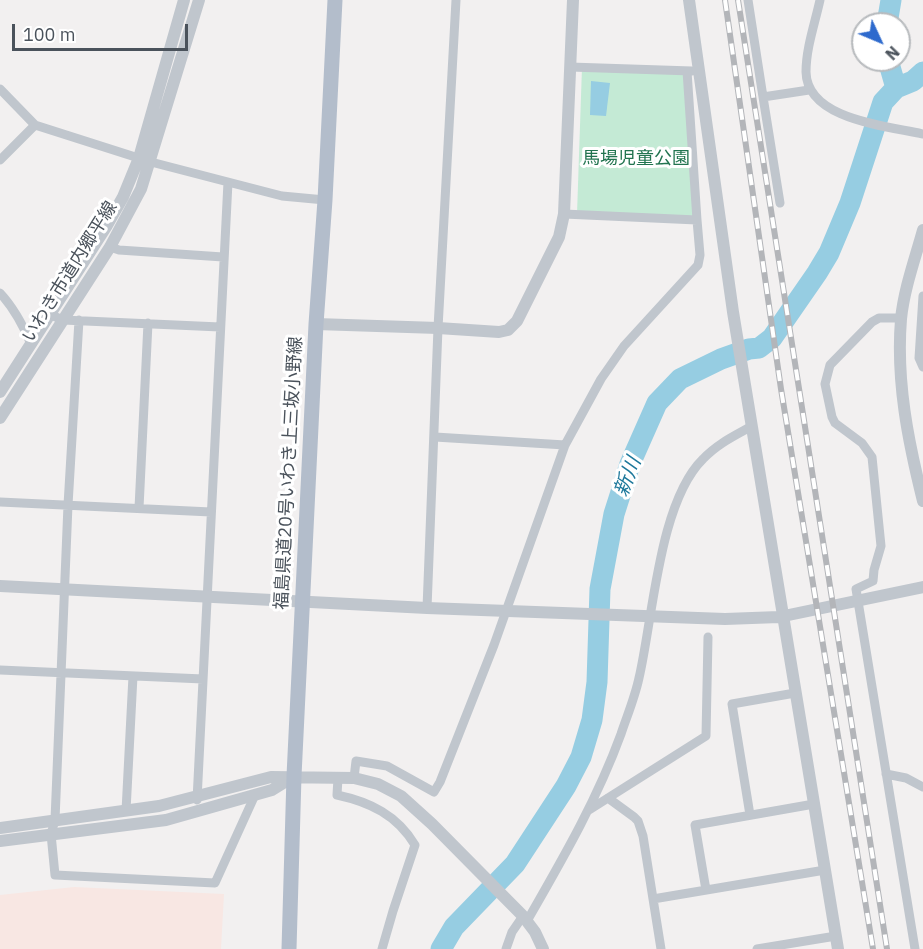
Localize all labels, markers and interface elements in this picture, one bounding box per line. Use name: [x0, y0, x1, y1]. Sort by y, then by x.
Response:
scale bar: [15, 12, 190, 50]
north arrow: [851, 12, 911, 72]
text: 100 m: [23, 23, 75, 46]
text: N: [881, 42, 904, 64]
park label: 馬場児童公園: [582, 148, 690, 170]
street label: いわき市道内郷平線: [18, 198, 122, 346]
street label: 福島県道20号いわき上三坂小野線: [271, 336, 307, 610]
water label: 新川: [610, 454, 646, 500]

